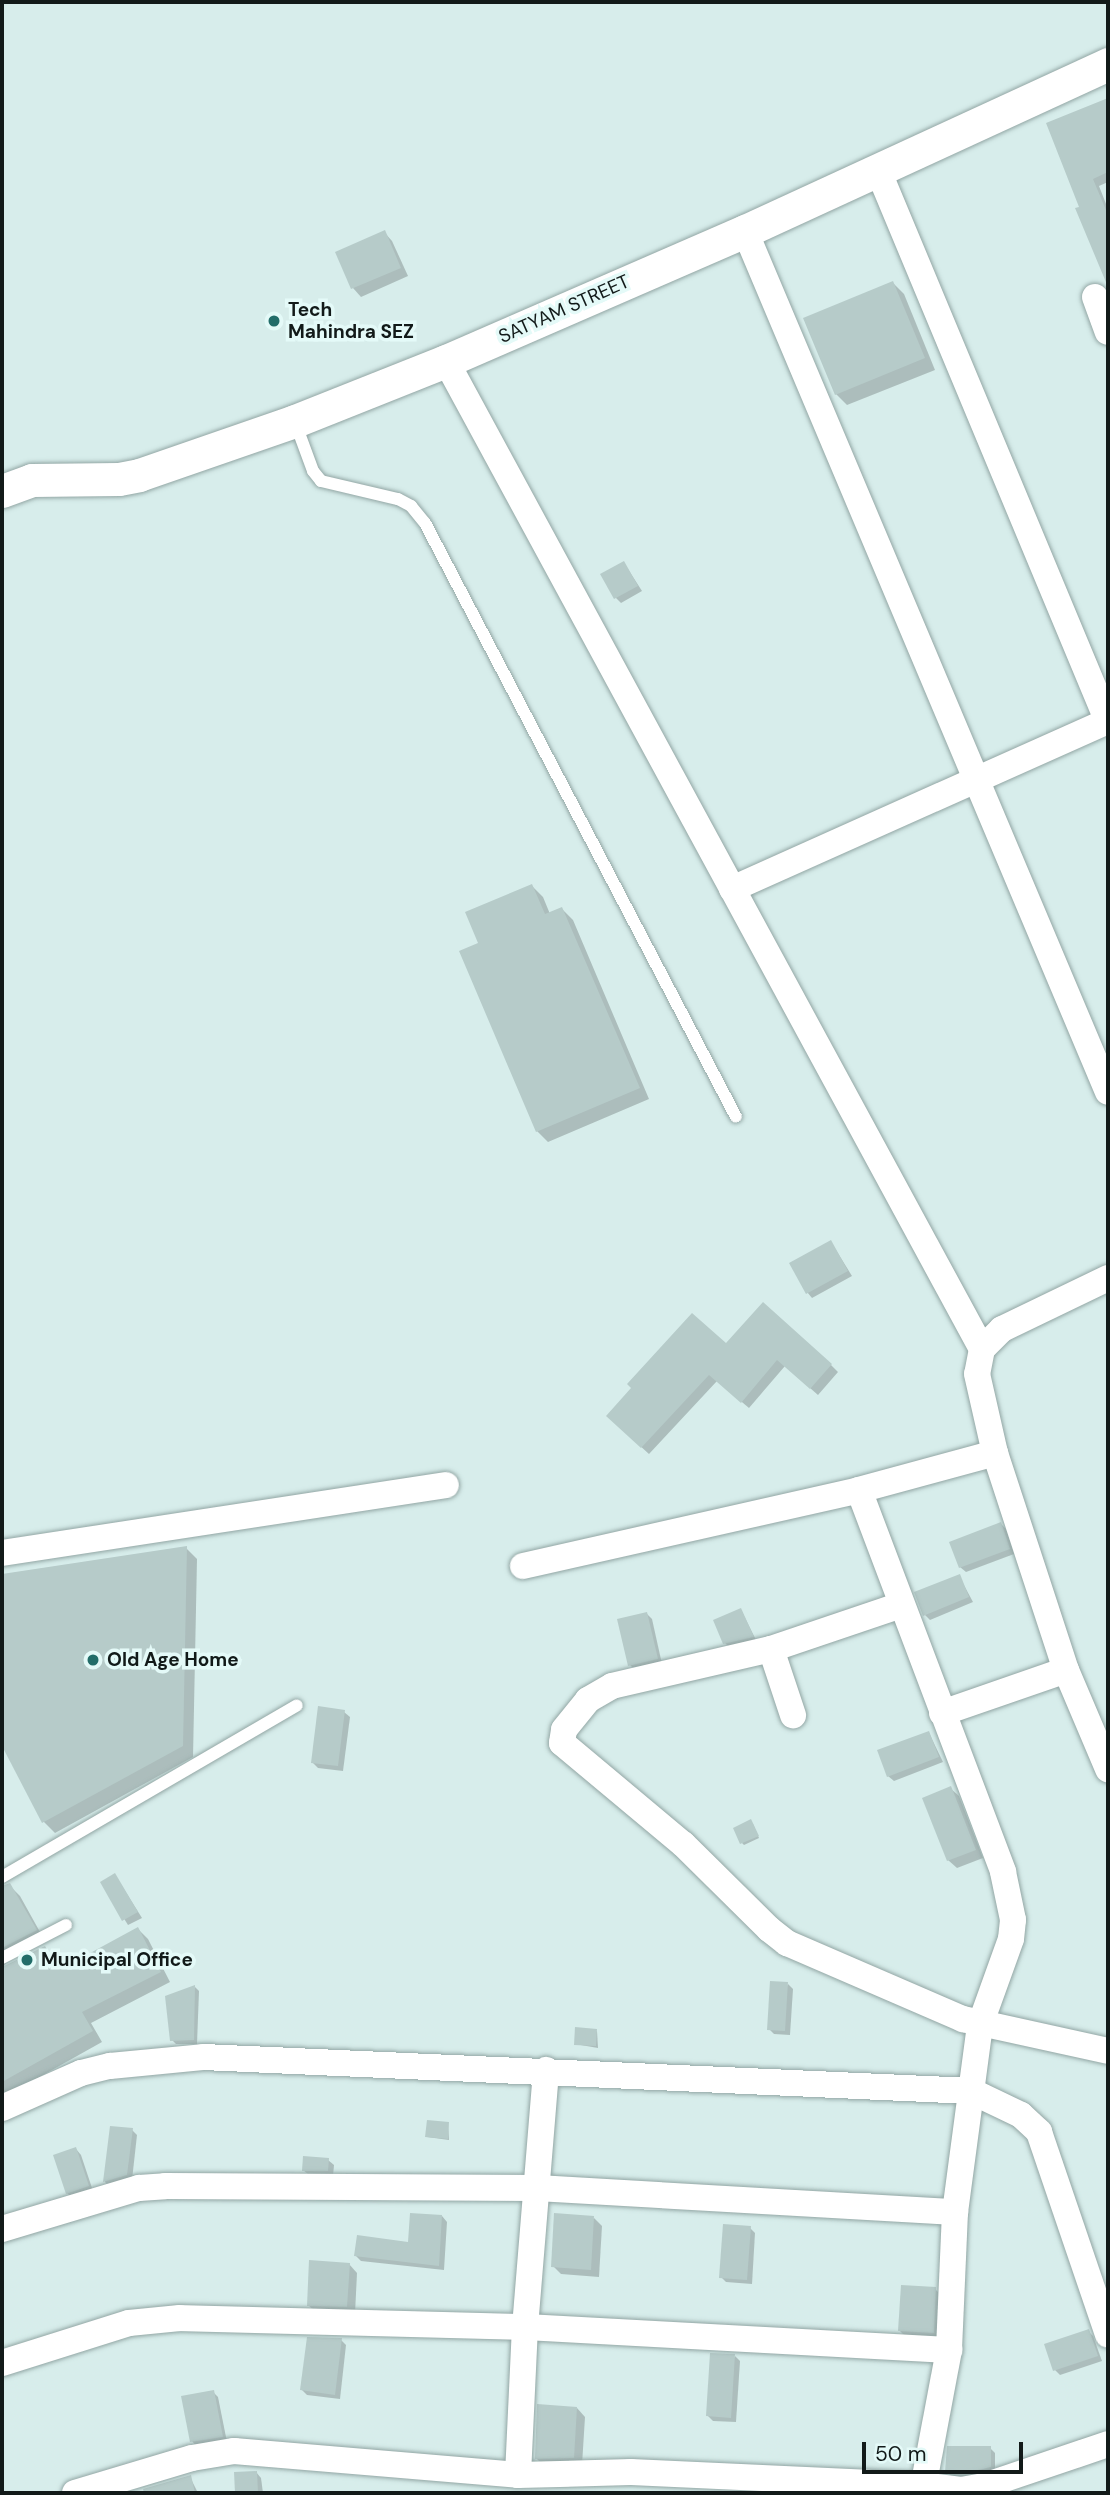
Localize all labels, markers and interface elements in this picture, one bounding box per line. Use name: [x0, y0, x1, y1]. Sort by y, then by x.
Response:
street label: SATYAM STREET: [495, 270, 633, 348]
place label: Tech Mahindra SEZ: [288, 299, 414, 343]
marker: Tech Mahindra SEZ: [266, 313, 282, 329]
place label: Old Age Home: [107, 1649, 239, 1671]
marker: Old Age Home: [85, 1652, 101, 1668]
place label: Municipal Office: [41, 1949, 193, 1971]
marker: Municipal Office: [19, 1952, 35, 1968]
scale bar: [865, 2428, 1026, 2472]
text: 50 m: [875, 2440, 926, 2468]

